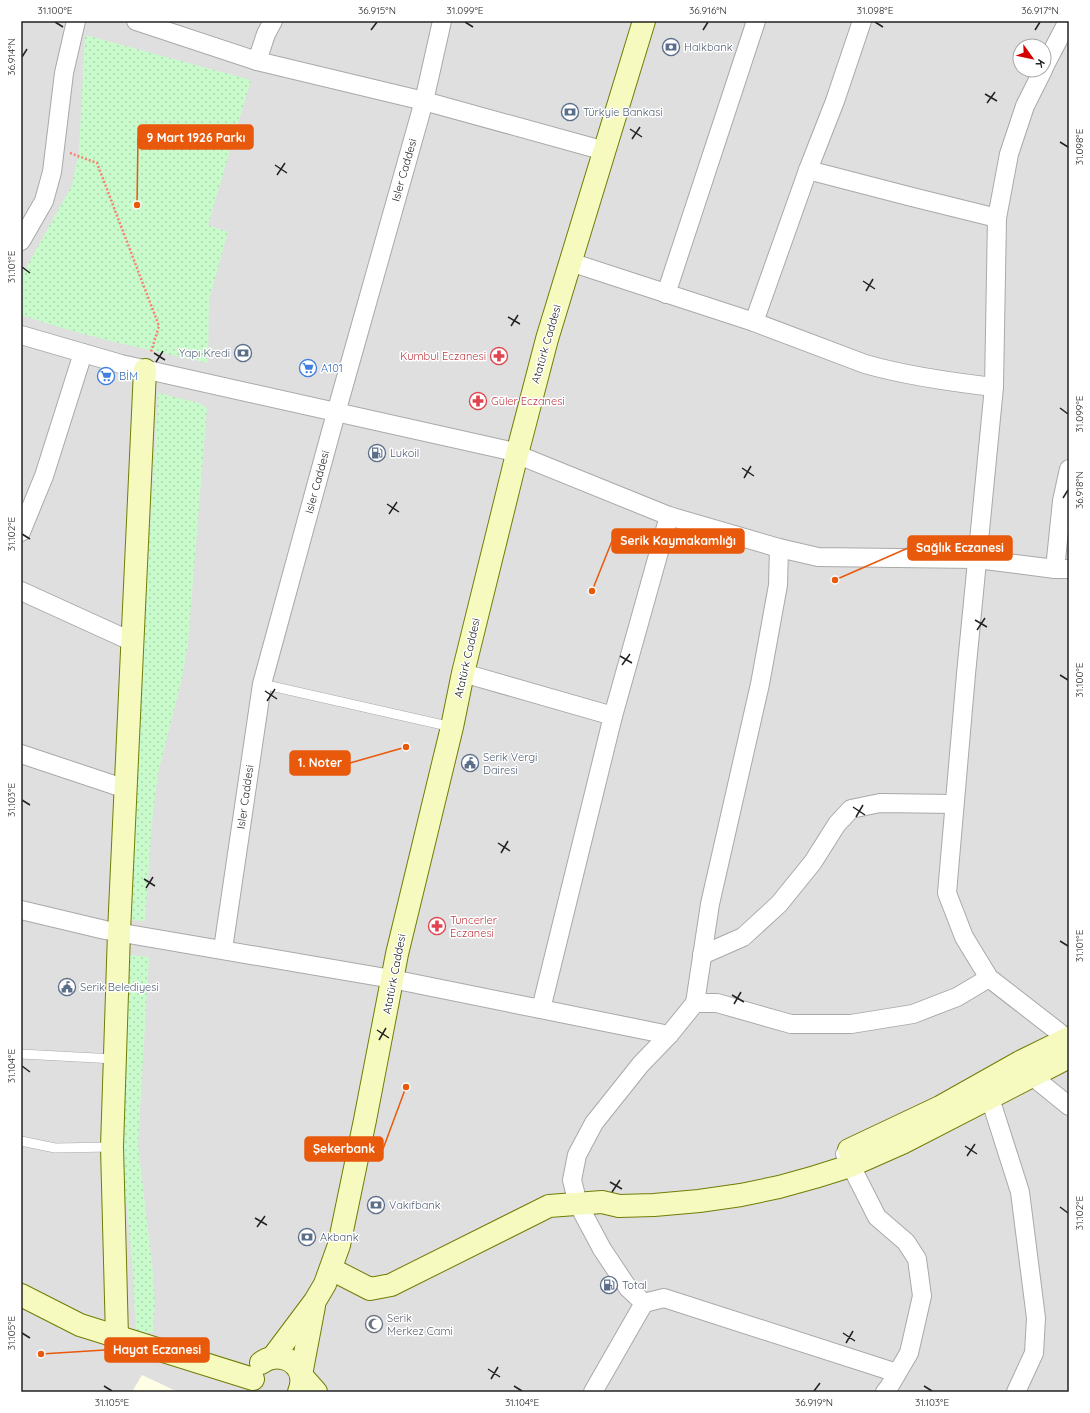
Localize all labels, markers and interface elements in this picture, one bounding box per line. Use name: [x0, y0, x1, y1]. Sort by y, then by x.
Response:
text: 31.100°E: [38, 4, 73, 17]
text: 36.915°N: [358, 4, 396, 17]
text: 31.099°E: [447, 4, 484, 17]
text: 36.916°N: [689, 4, 727, 17]
text: 31.098°E: [857, 4, 894, 17]
text: 36.917°N: [1021, 4, 1059, 17]
bank icon: Halkbank: [661, 37, 681, 57]
text: 36.914°N: [5, 38, 18, 76]
north arrow: [1012, 38, 1052, 78]
place label: Halkbank: [684, 40, 733, 54]
text: K: [1033, 57, 1048, 70]
bank icon: Türkyie Bankasi: [560, 102, 580, 122]
place label: Türkyie Bankasi: [583, 105, 663, 119]
callout: 9 Mart 1926 Parkı: [138, 125, 253, 149]
text: 31.098°E: [1073, 128, 1086, 165]
text: 9 Mart 1926 Parkı: [147, 130, 246, 145]
street label: Isler Caddesi: [388, 137, 420, 203]
text: 31.101°E: [5, 250, 18, 283]
street label: Atatürk Caddesi: [528, 303, 564, 385]
bank icon: Yapı Kredi: [233, 343, 253, 363]
place label: Yapı Kredi: [179, 346, 230, 360]
pharmacy icon: Kumbul Eczanesi: [489, 346, 509, 366]
place label: Kumbul Eczanesi: [400, 349, 486, 363]
supermarket icon: A101: [298, 358, 318, 378]
place label: A101: [321, 361, 343, 375]
supermarket icon: BİM: [96, 366, 116, 386]
place label: BİM: [119, 369, 138, 383]
pharmacy icon: Güler Eczanesi: [468, 391, 488, 411]
place label: Güler Eczanesi: [491, 394, 565, 408]
text: 31.099°E: [1073, 395, 1086, 432]
fuel station icon: Lukoil: [367, 443, 387, 463]
place label: Lukoil: [390, 446, 419, 460]
street label: Isler Caddesi: [302, 449, 332, 515]
text: 36.918°N: [1073, 471, 1086, 509]
text: 31.102°E: [5, 516, 18, 551]
callout: Serik Kaymakamlığı: [612, 529, 744, 553]
text: Serik Kaymakamlığı: [620, 533, 736, 548]
callout: Sağlık Eczanesi: [908, 536, 1012, 560]
text: Sağlık Eczanesi: [916, 540, 1004, 555]
street label: Atatürk Caddesi: [451, 617, 483, 699]
text: 31.100°E: [1073, 662, 1086, 697]
place label: Serik Vergi Dairesi: [483, 750, 537, 777]
callout: 1. Noter: [290, 751, 350, 775]
public building icon: Serik Vergi Dairesi: [460, 753, 480, 773]
text: 1. Noter: [298, 755, 342, 770]
street label: Isler Caddesi: [234, 764, 256, 830]
text: 31.103°E: [5, 783, 18, 817]
place label: Tuncerler Eczanesi: [450, 913, 498, 940]
pharmacy icon: Tuncerler Eczanesi: [427, 916, 447, 936]
text: 31.101°E: [1073, 929, 1086, 962]
street label: Atatürk Caddesi: [379, 933, 409, 1015]
public building icon: Serik Belediyesi: [57, 977, 77, 997]
place label: Serik Belediyesi: [80, 980, 159, 994]
text: 31.104°E: [5, 1049, 18, 1083]
callout: Şekerbank: [305, 1137, 383, 1161]
text: Şekerbank: [313, 1141, 375, 1156]
bank icon: Vakıfbank: [366, 1195, 386, 1215]
text: 31.102°E: [1073, 1195, 1086, 1230]
place label: Vakıfbank: [389, 1198, 441, 1212]
bank icon: Akbank: [297, 1227, 317, 1247]
place label: Akbank: [320, 1230, 359, 1244]
fuel station icon: Total: [599, 1275, 619, 1295]
place label: Total: [622, 1278, 647, 1292]
place label: Serik Merkez Cami: [387, 1311, 453, 1338]
mosque icon: Serik Merkez Cami: [364, 1314, 384, 1334]
text: 31.105°E: [5, 1315, 18, 1350]
callout: Hayat Eczanesi: [105, 1338, 209, 1362]
text: Hayat Eczanesi: [113, 1342, 201, 1357]
text: 31.105°E: [95, 1396, 130, 1409]
text: 31.104°E: [505, 1396, 539, 1409]
text: 36.919°N: [795, 1396, 833, 1409]
text: 31.103°E: [915, 1396, 949, 1409]

